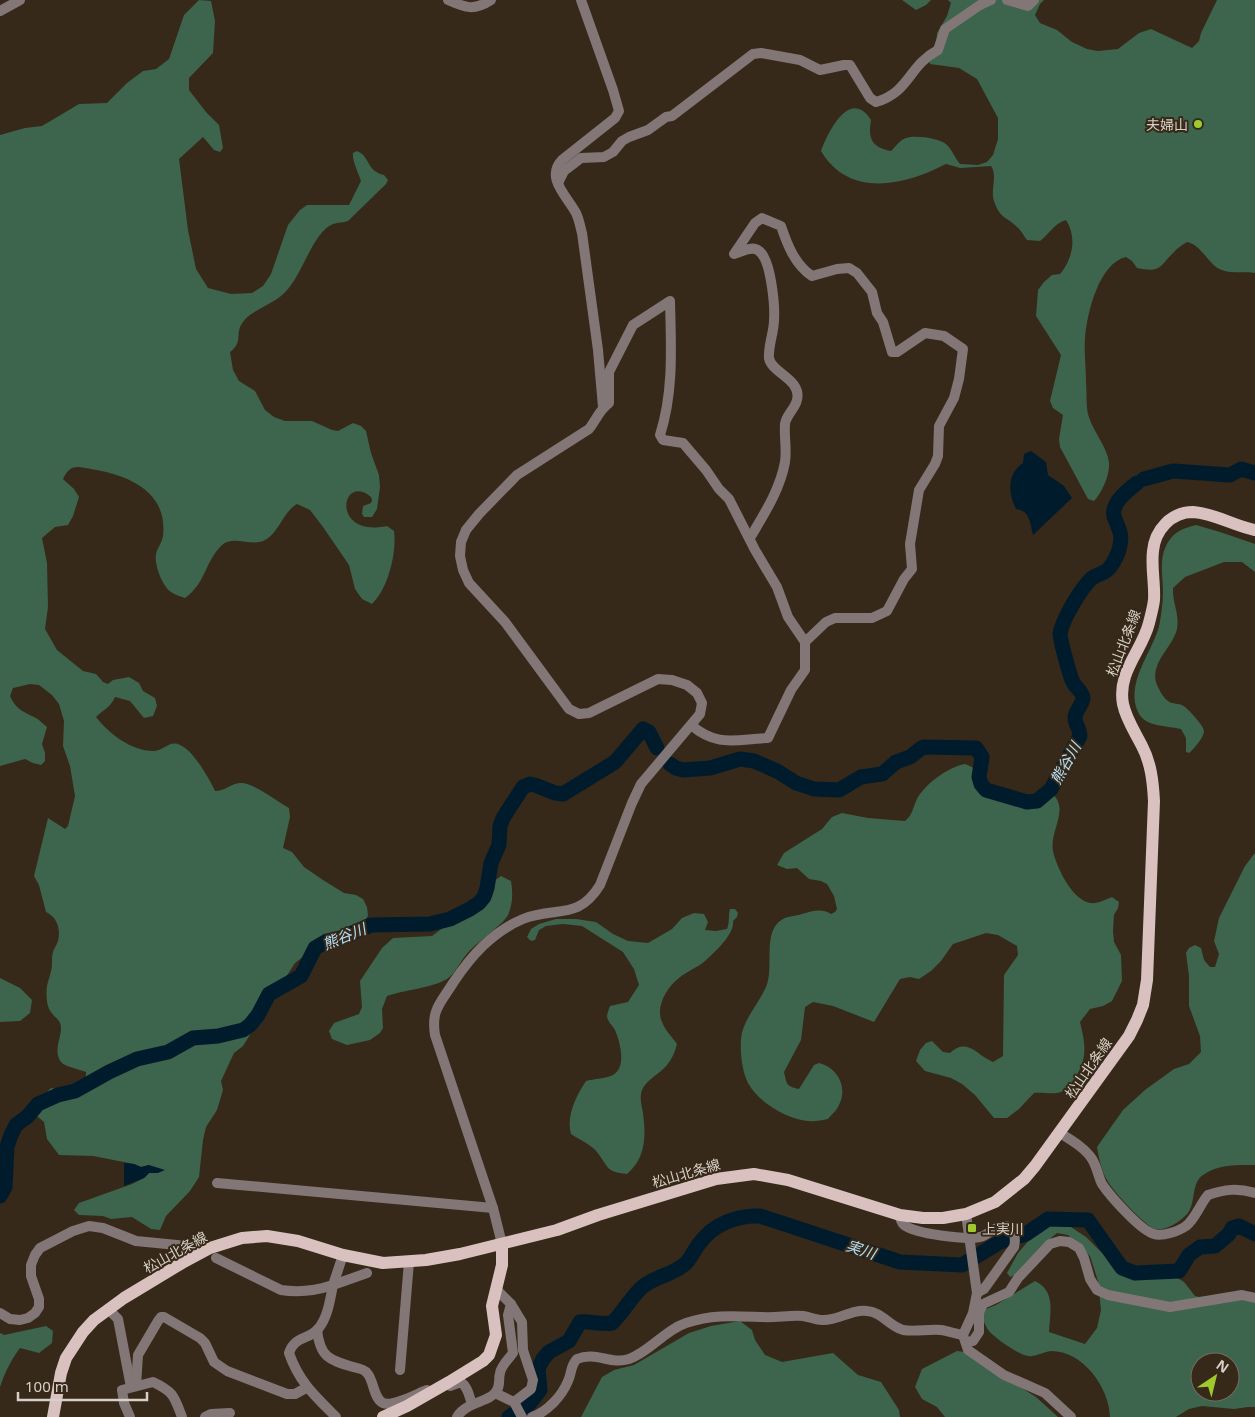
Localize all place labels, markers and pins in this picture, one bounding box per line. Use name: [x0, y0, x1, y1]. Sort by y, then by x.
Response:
place label: 夫婦山: [1146, 115, 1188, 134]
marker: 夫婦山: [1192, 118, 1204, 130]
place label: 上実川: [982, 1219, 1024, 1238]
marker: 上実川: [966, 1222, 978, 1234]

